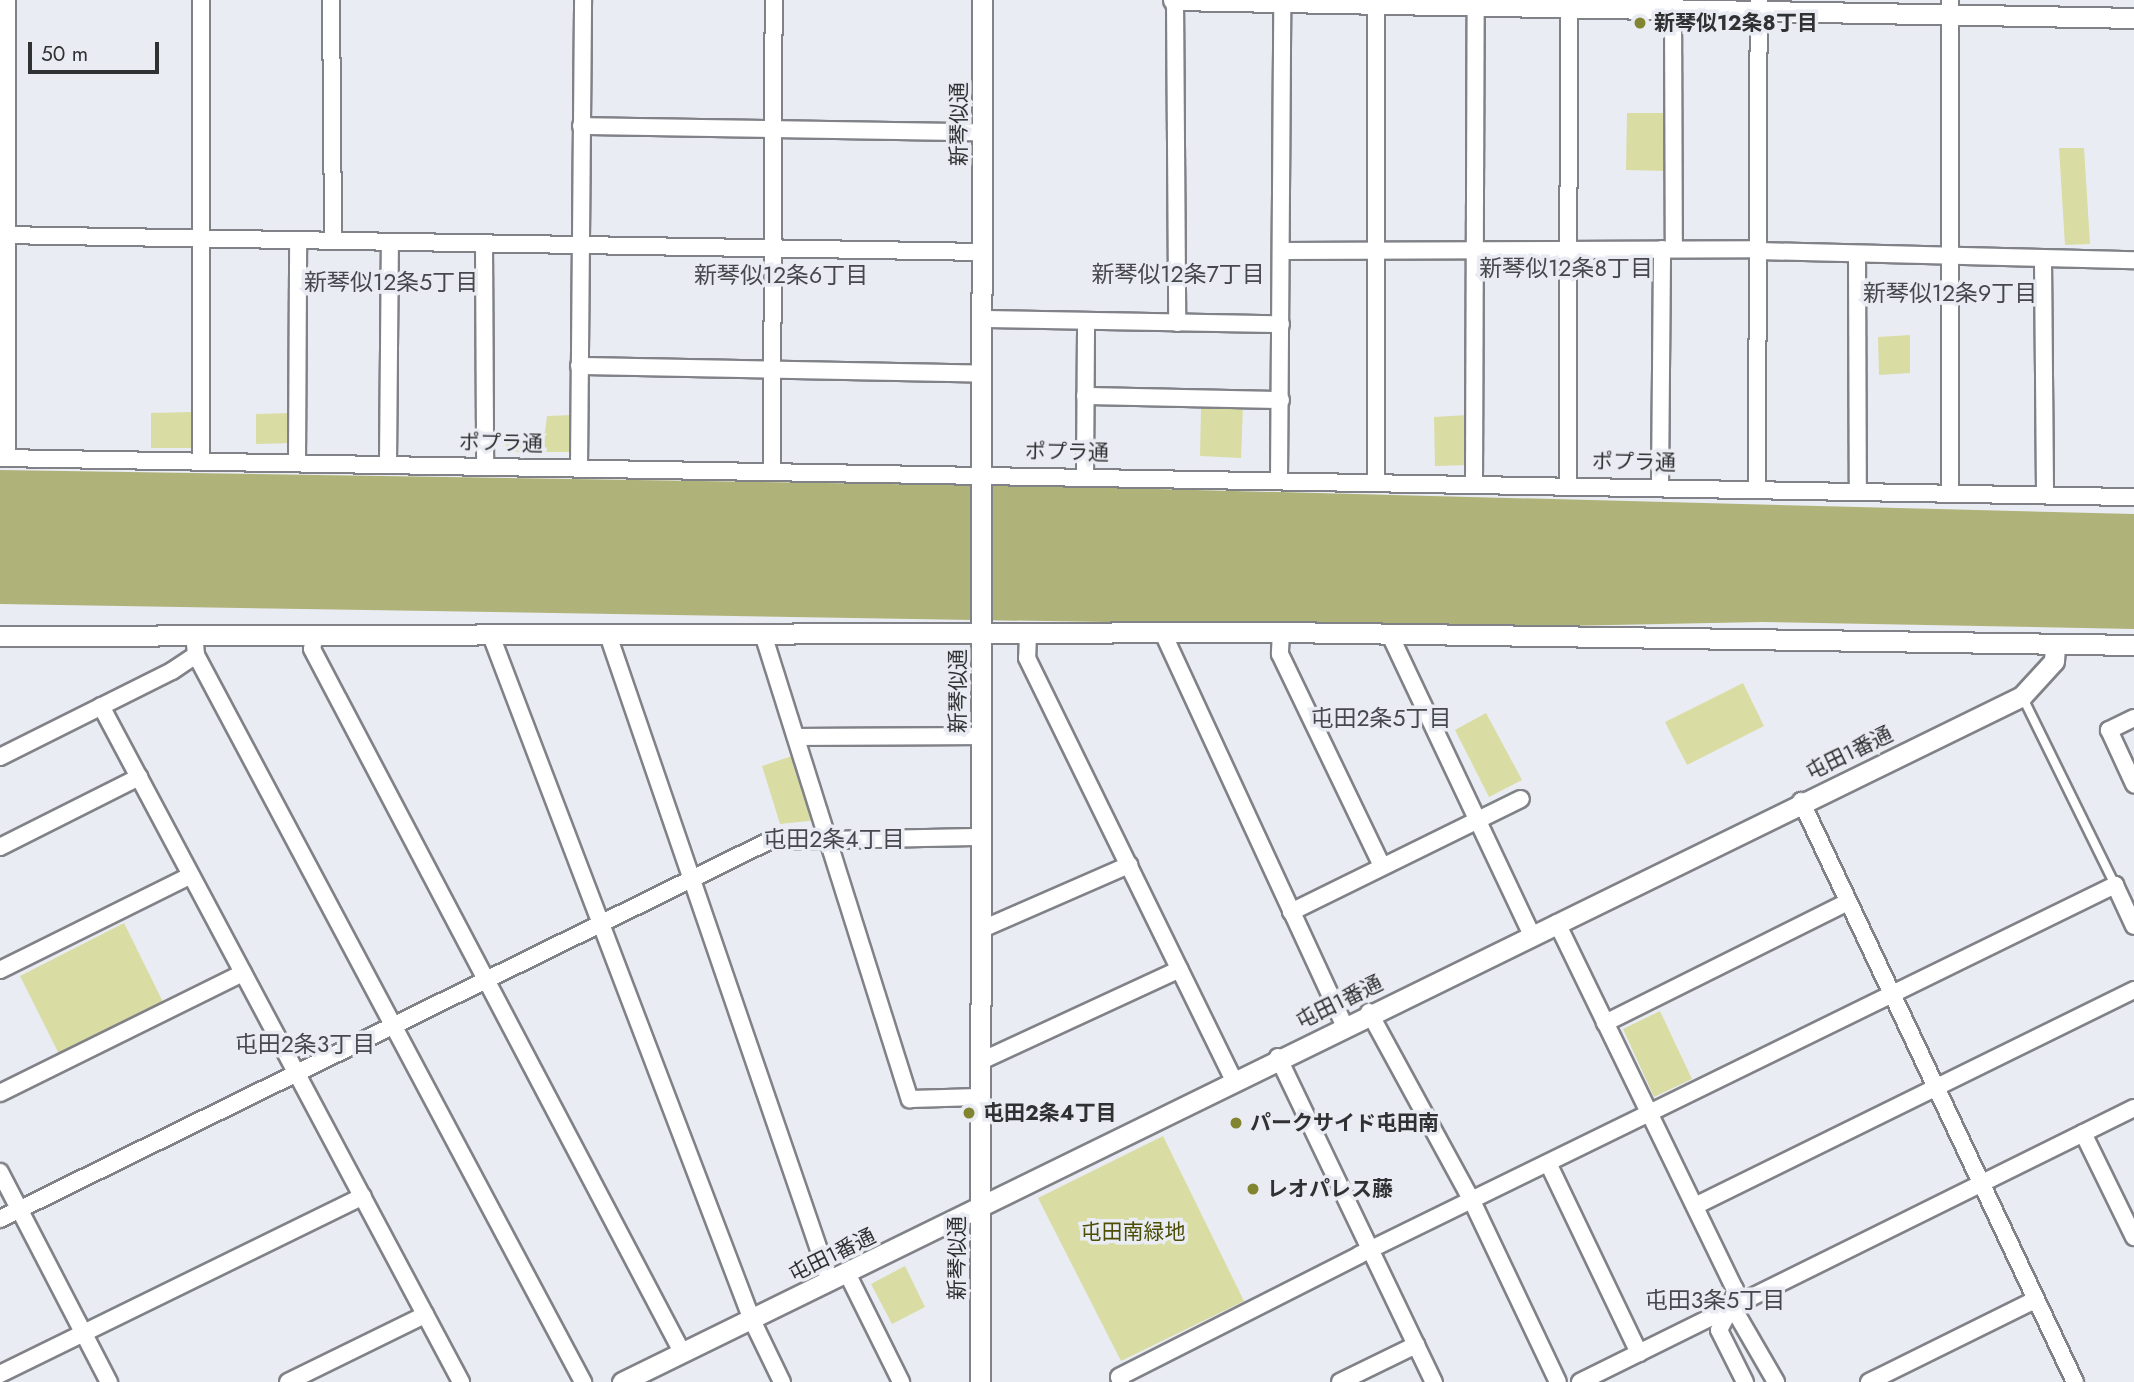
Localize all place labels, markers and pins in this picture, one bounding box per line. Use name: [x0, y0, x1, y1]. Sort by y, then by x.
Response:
place label: 新琴似12条8丁目: [1654, 10, 1818, 36]
marker: 新琴似12条8丁目: [1632, 15, 1648, 31]
place label: 屯田2条4丁目: [983, 1100, 1116, 1126]
marker: 屯田2条4丁目: [961, 1105, 977, 1121]
place label: パークサイド屯田南: [1250, 1110, 1439, 1136]
marker: パークサイド屯田南: [1228, 1115, 1244, 1131]
place label: レオパレス藤: [1267, 1176, 1393, 1202]
marker: レオパレス藤: [1245, 1181, 1261, 1197]

